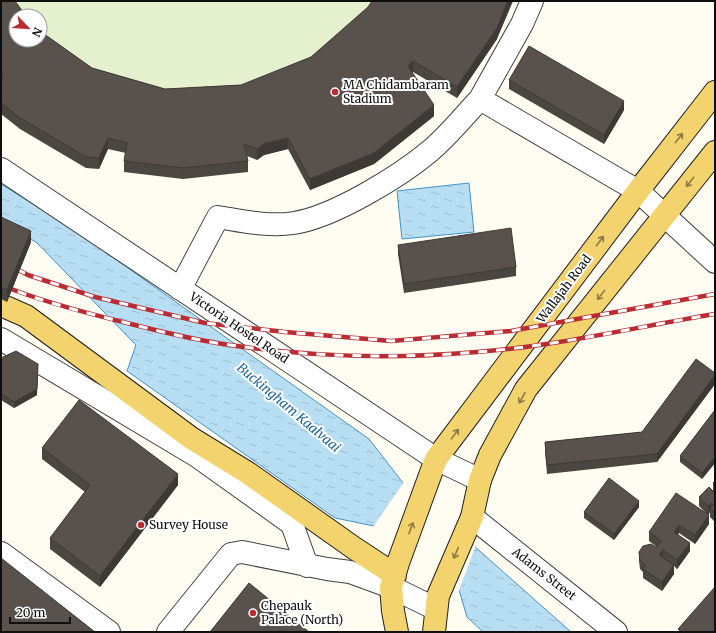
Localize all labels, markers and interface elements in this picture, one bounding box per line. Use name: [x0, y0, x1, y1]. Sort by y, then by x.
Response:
north arrow: [8, 8, 48, 48]
text: N: [29, 25, 45, 39]
place label: MA Chidambaram Stadium: [343, 77, 449, 106]
marker: MA Chidambaram Stadium: [330, 87, 340, 97]
one-way arrow: [675, 132, 684, 143]
one-way arrow: [686, 177, 695, 188]
one-way arrow: [596, 235, 604, 246]
street label: Wallajah Road: [532, 252, 594, 327]
street label: Victoria Hostel Road: [186, 288, 292, 366]
one-way arrow: [596, 290, 605, 301]
water label: Buckingham Kaalvaai: [233, 359, 344, 456]
one-way arrow: [517, 392, 525, 404]
one-way arrow: [450, 429, 459, 440]
place label: Survey House: [149, 517, 228, 532]
marker: Survey House: [136, 520, 146, 530]
one-way arrow: [407, 523, 415, 535]
street label: Adams Street: [509, 543, 580, 603]
one-way arrow: [452, 546, 460, 558]
place label: Chepauk Palace (North): [261, 598, 343, 627]
scale bar: [10, 599, 70, 625]
text: 20 m: [16, 605, 45, 620]
marker: Chepauk Palace (North): [248, 608, 258, 618]

